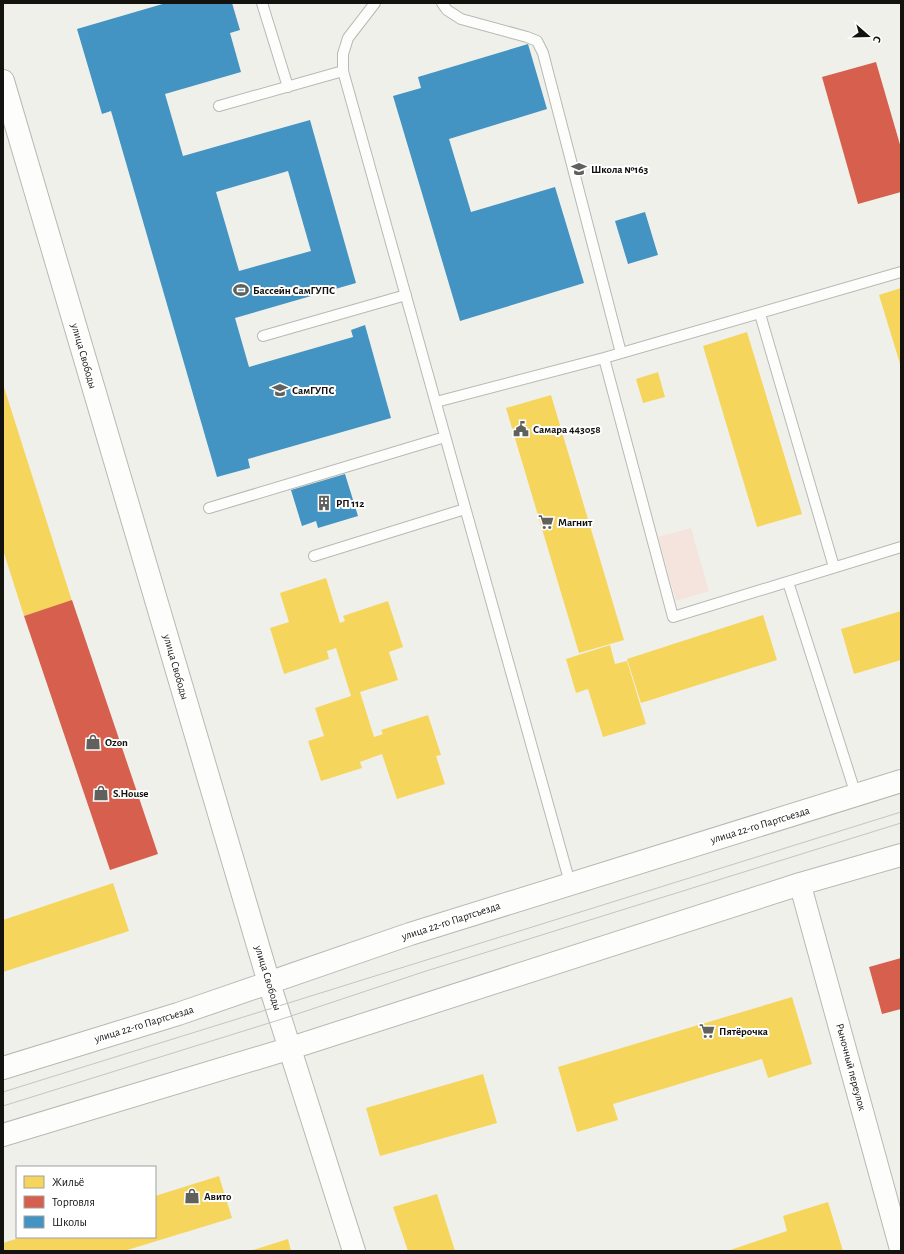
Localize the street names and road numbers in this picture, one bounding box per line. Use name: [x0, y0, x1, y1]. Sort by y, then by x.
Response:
street label: улица Свободы: [69, 321, 99, 390]
street label: улица Свободы: [161, 632, 191, 701]
street label: улица 22-го Партсъезда: [708, 805, 811, 846]
street label: улица 22-го Партсъезда: [399, 900, 502, 942]
street label: улица Свободы: [253, 943, 283, 1012]
street label: улица 22-го Партсъезда: [92, 1004, 195, 1045]
street label: Рыночный переулок: [834, 1022, 868, 1112]

